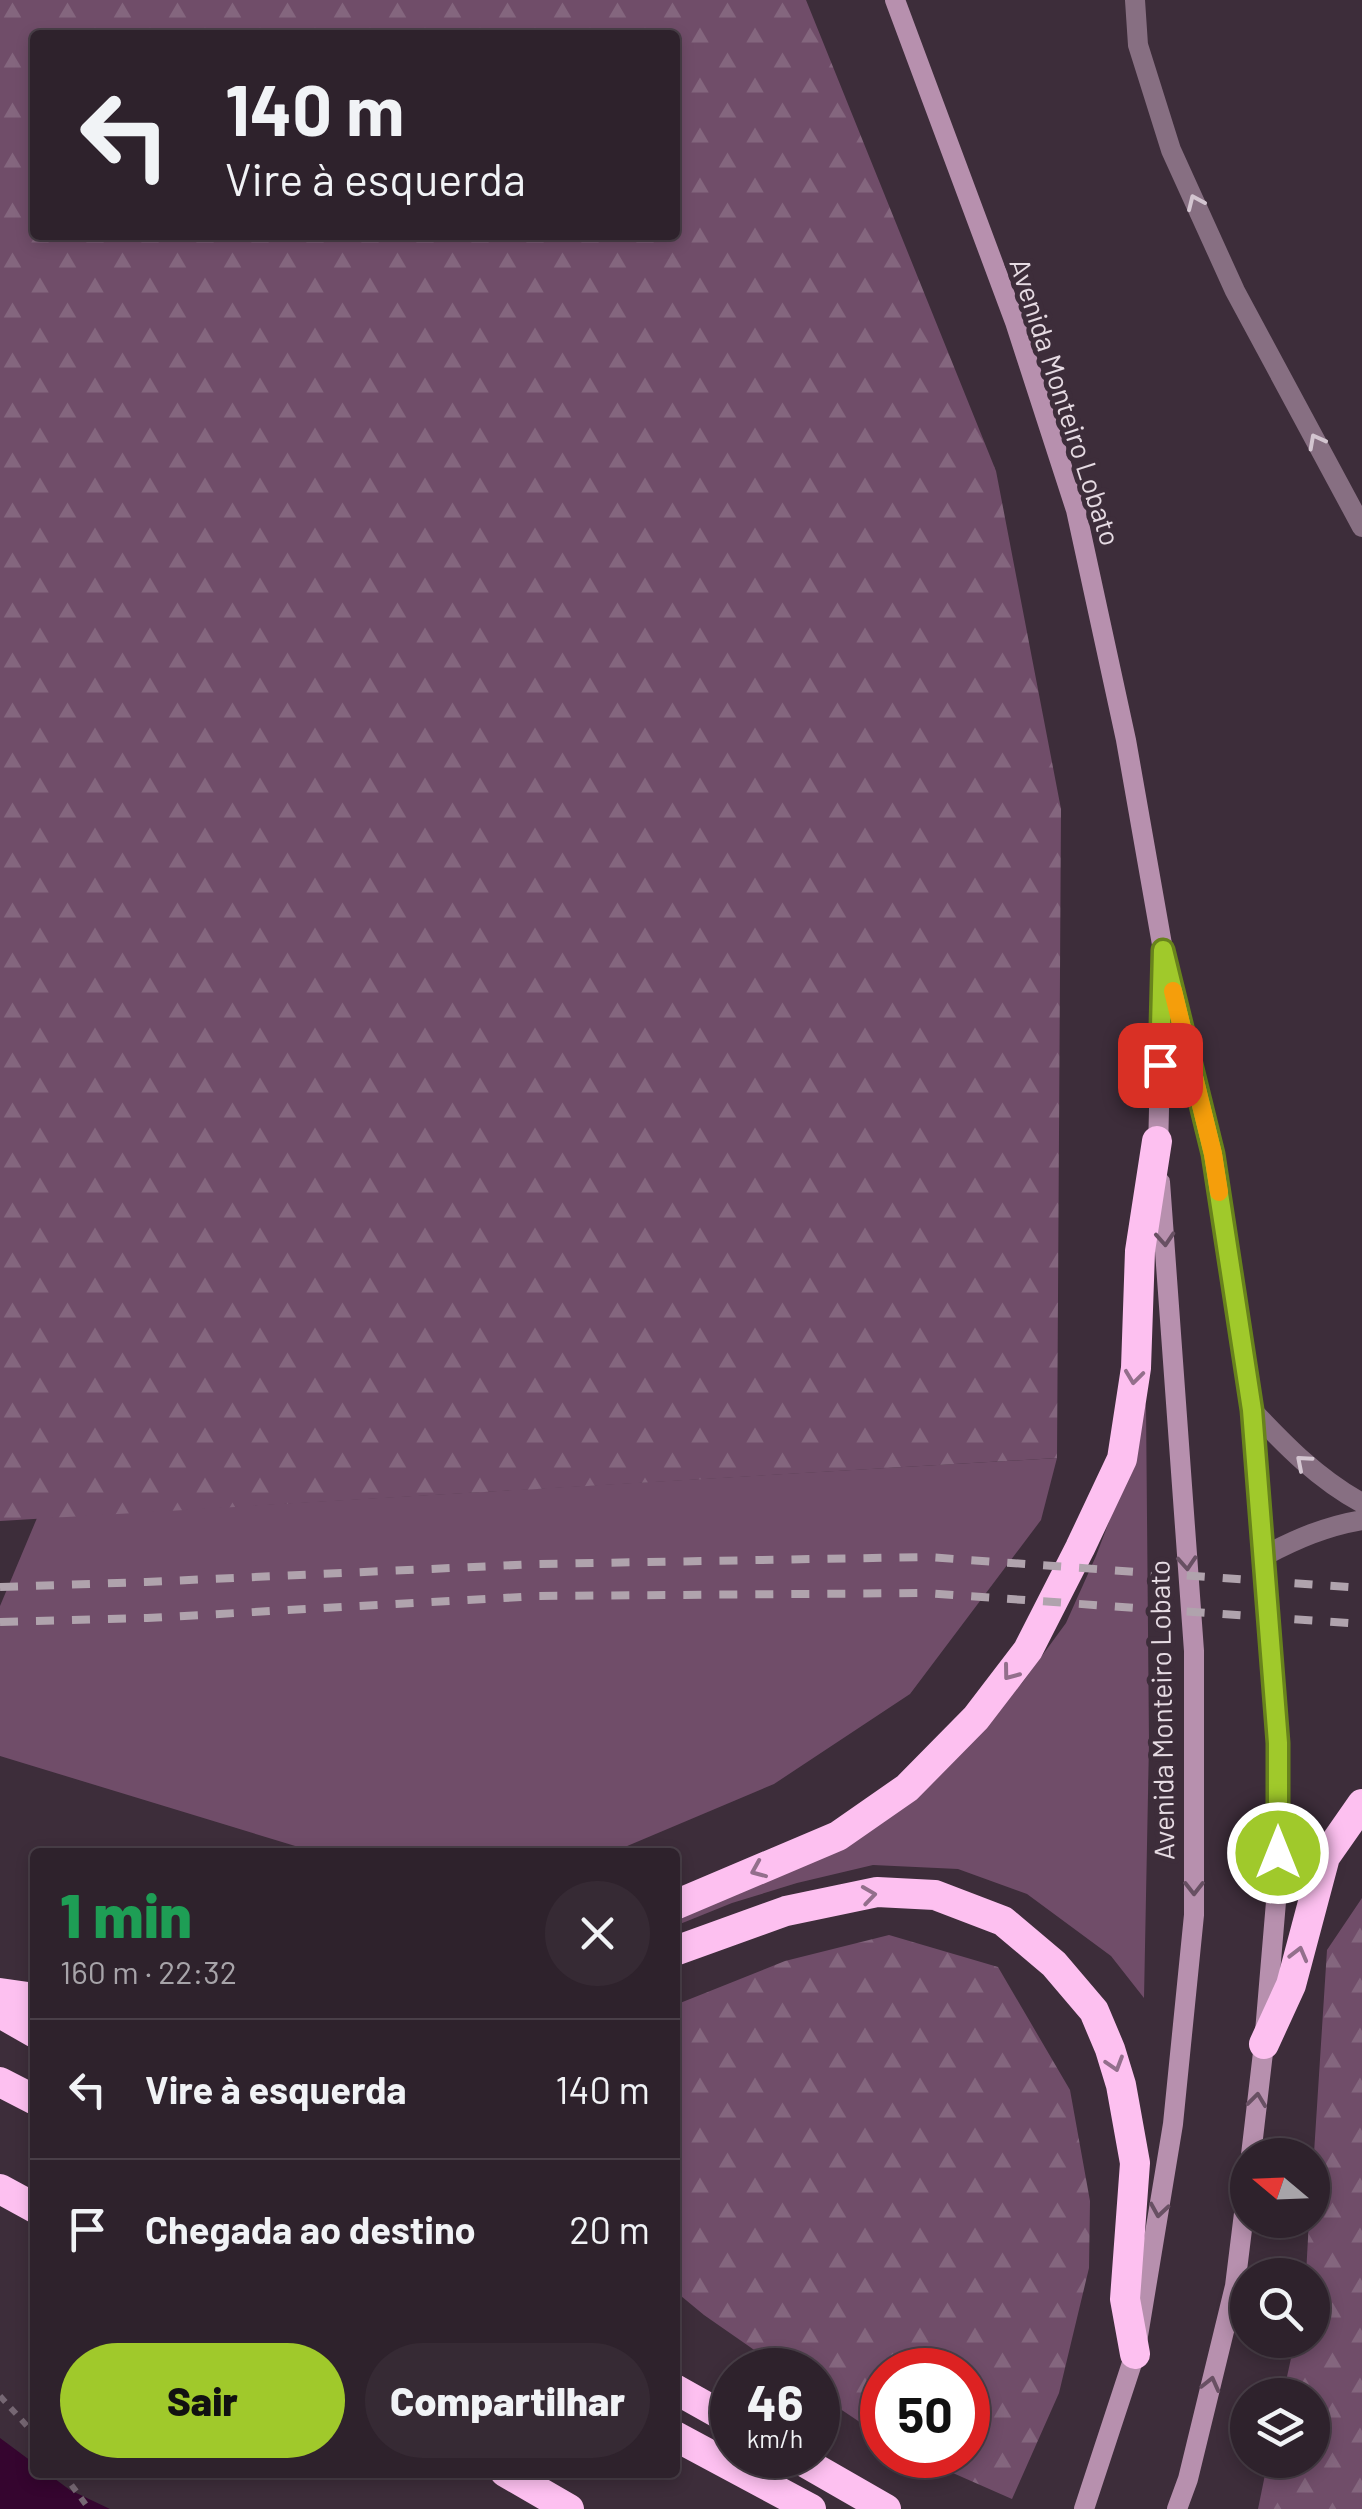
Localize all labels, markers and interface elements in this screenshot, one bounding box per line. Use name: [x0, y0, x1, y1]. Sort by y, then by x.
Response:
text: 140 m: [225, 66, 404, 150]
icon: left: [60, 70, 190, 200]
text: Vire à esquerda: [225, 151, 526, 205]
one-way arrow: [1187, 194, 1207, 212]
street label: Avenida Monteiro Lobato: [1003, 254, 1129, 550]
one-way arrow: [1309, 434, 1328, 452]
pin: [1118, 1023, 1203, 1108]
icon: arrive: [1133, 1038, 1188, 1093]
one-way arrow: [1153, 1231, 1175, 1247]
one-way arrow: [1124, 1370, 1145, 1386]
one-way arrow: [1296, 1455, 1314, 1473]
one-way arrow: [1176, 1555, 1198, 1571]
street label: Avenida Monteiro Lobato: [1141, 1560, 1181, 1860]
one-way arrow: [1004, 1662, 1021, 1680]
position arrow: [1226, 1801, 1330, 1905]
one-way arrow: [750, 1858, 768, 1878]
text: 1 min: [60, 1878, 192, 1950]
one-way arrow: [1183, 1880, 1205, 1896]
button: close: [545, 1881, 650, 1986]
one-way arrow: [861, 1886, 877, 1907]
one-way arrow: [1288, 1946, 1309, 1963]
text: 160 m · 22:32: [60, 1952, 237, 1990]
one-way arrow: [1103, 2055, 1124, 2072]
icon: left: [60, 2062, 115, 2117]
text: Vire à esquerda: [145, 2066, 407, 2112]
text: 140 m: [555, 2066, 650, 2112]
one-way arrow: [1246, 2091, 1267, 2107]
north arrow: [1230, 2138, 1330, 2238]
map controls: [1230, 2138, 1330, 2478]
icon: arrive: [60, 2202, 115, 2257]
one-way arrow: [1149, 2202, 1170, 2219]
text: Chegada ao destino: [145, 2206, 476, 2252]
text: 20 m: [569, 2206, 650, 2252]
button: search: [1230, 2258, 1330, 2358]
button: Sair: [60, 2343, 345, 2458]
button: Compartilhar: [365, 2343, 650, 2458]
speed limit sign: 50: [860, 2348, 990, 2478]
text: 46: [746, 2371, 804, 2431]
one-way arrow: [1199, 2376, 1220, 2393]
button: layers: [1230, 2378, 1330, 2478]
text: km/h: [747, 2423, 803, 2453]

